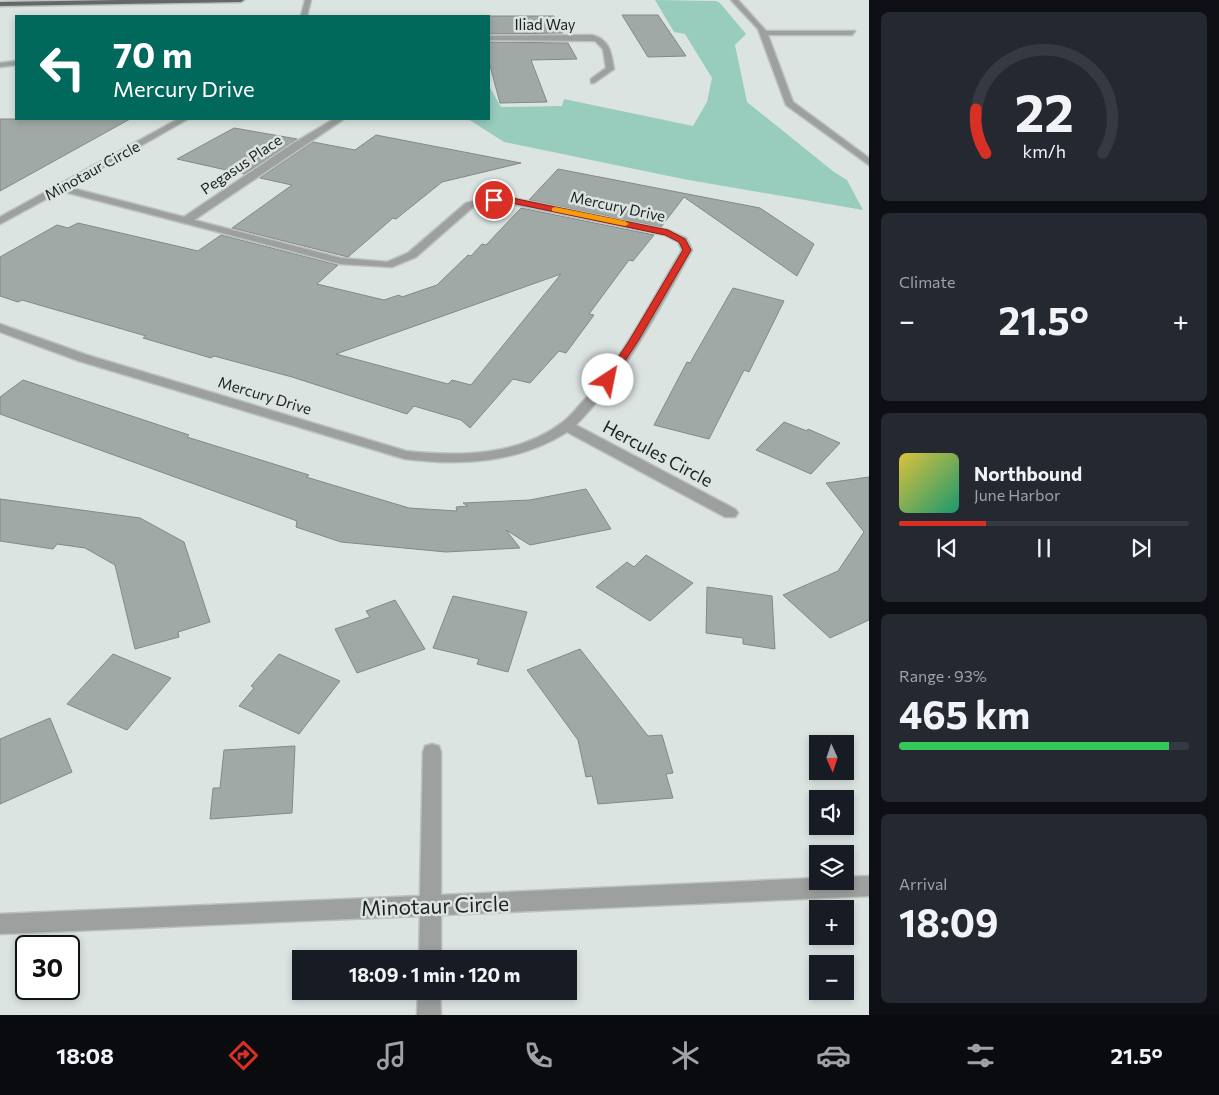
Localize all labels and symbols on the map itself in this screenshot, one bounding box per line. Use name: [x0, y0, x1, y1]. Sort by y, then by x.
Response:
street label: Iliad Way: [514, 15, 576, 33]
street label: Pegasus Place: [197, 130, 285, 198]
street label: Minotaur Circle: [41, 136, 143, 204]
pin: [473, 179, 515, 221]
street label: Mercury Drive: [569, 187, 667, 225]
position arrow: [581, 353, 633, 405]
street label: Mercury Drive: [216, 372, 314, 418]
street label: Hercules Circle: [599, 415, 717, 491]
north arrow: [809, 735, 854, 780]
street label: Minotaur Circle: [360, 890, 510, 920]
speed limit sign: 30: [15, 935, 80, 1000]

